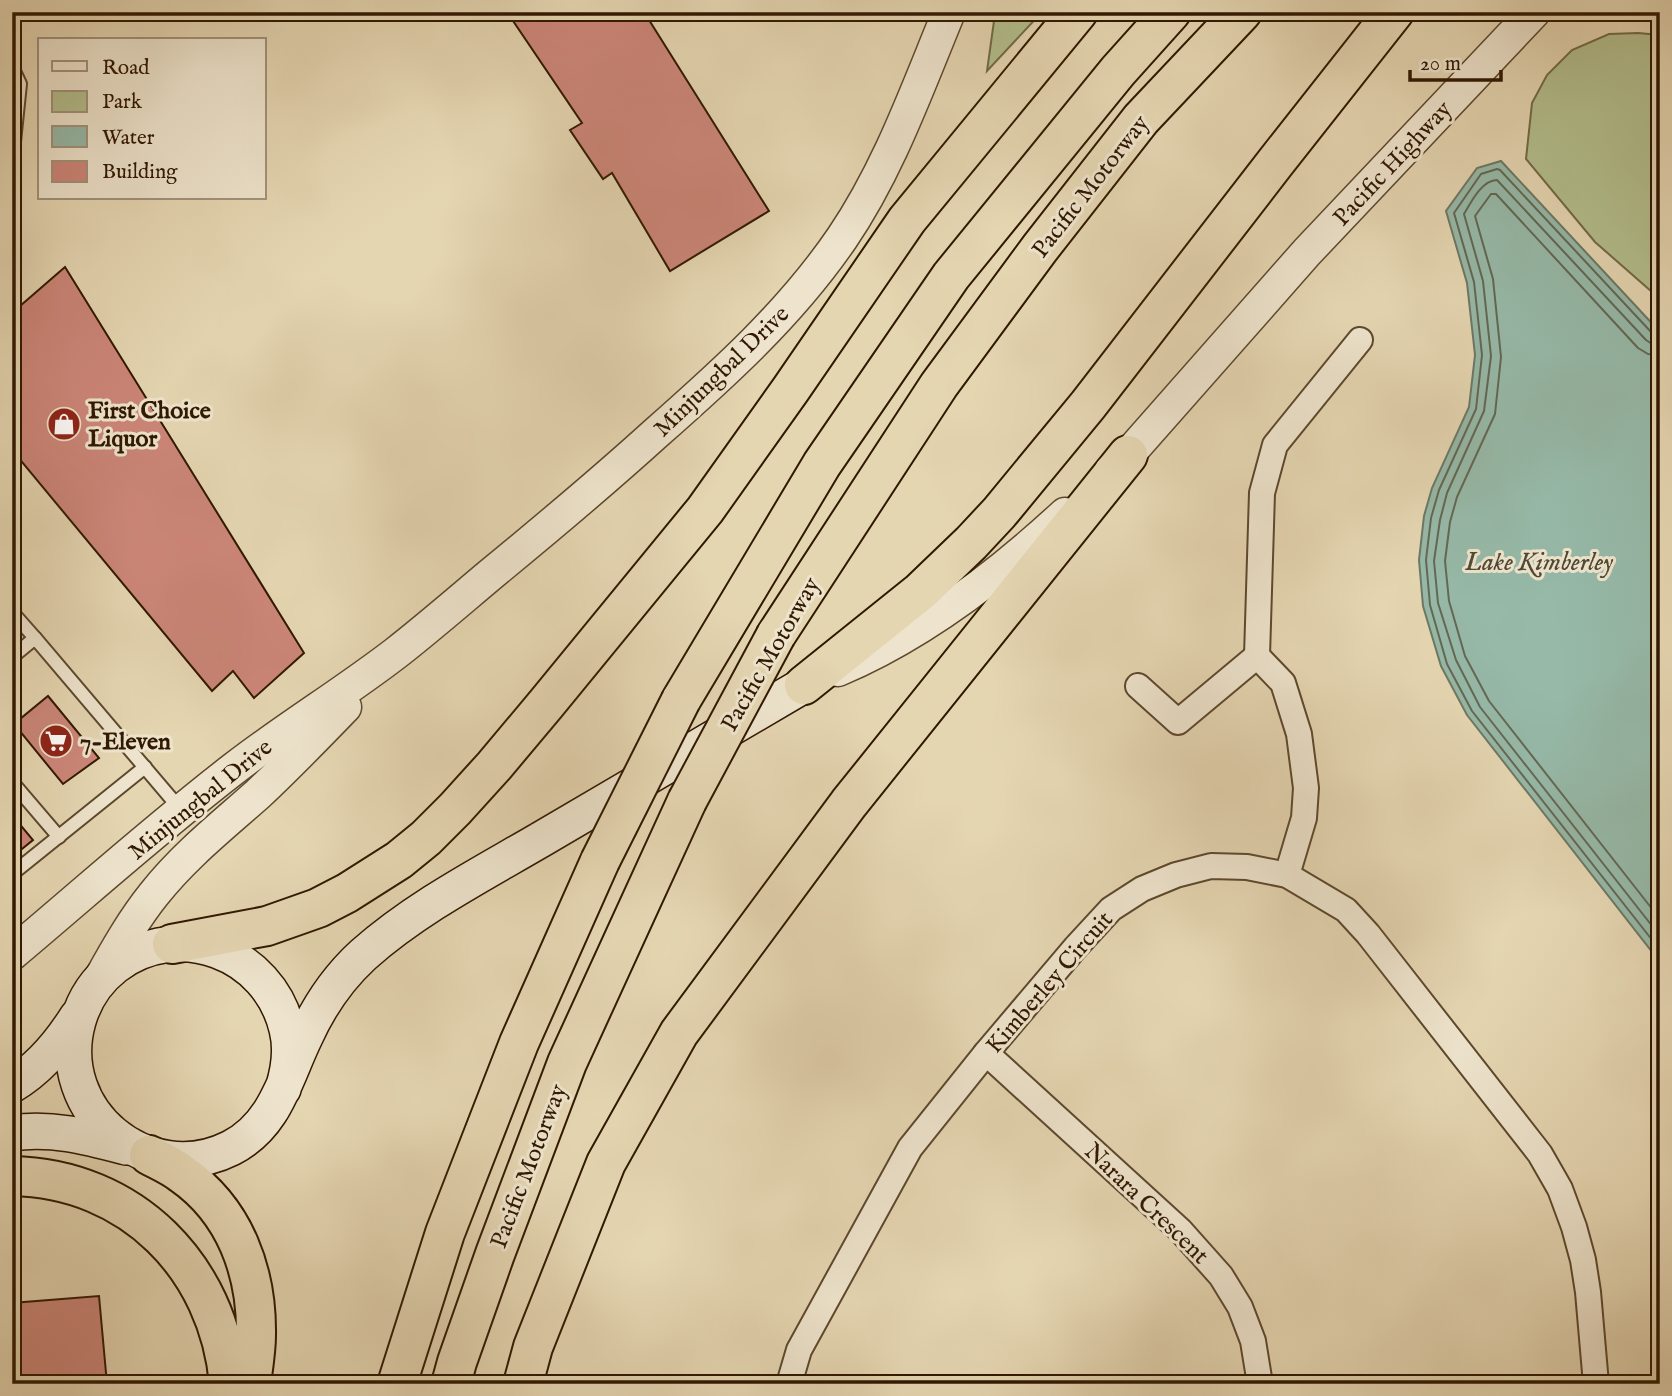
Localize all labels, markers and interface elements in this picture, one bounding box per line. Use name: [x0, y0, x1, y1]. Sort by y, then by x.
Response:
legend: [38, 38, 266, 200]
scale bar: [1410, 38, 1500, 82]
text: 20 m: [1420, 51, 1461, 78]
text: Road: [102, 55, 150, 82]
text: Park: [102, 89, 143, 116]
street label: Pacific Highway: [1327, 95, 1459, 233]
street label: Pacific Motorway: [1026, 109, 1157, 265]
text: Water: [102, 125, 155, 152]
text: Building: [102, 159, 178, 186]
street label: Minjungbal Drive: [648, 300, 796, 445]
place label: First Choice Liquor: [88, 396, 211, 455]
shop icon: First Choice Liquor: [45, 405, 83, 443]
water label: Lake Kimberley: [1464, 546, 1613, 579]
street label: Pacific Motorway: [715, 572, 828, 737]
supermarket icon: 7-Eleven: [37, 722, 75, 760]
place label: 7-Eleven: [80, 727, 171, 758]
street label: Minjungbal Drive: [123, 733, 279, 868]
street label: Kimberley Circuit: [980, 905, 1121, 1061]
street label: Pacific Motorway: [484, 1080, 575, 1253]
street label: Narara Crescent: [1077, 1137, 1215, 1271]

